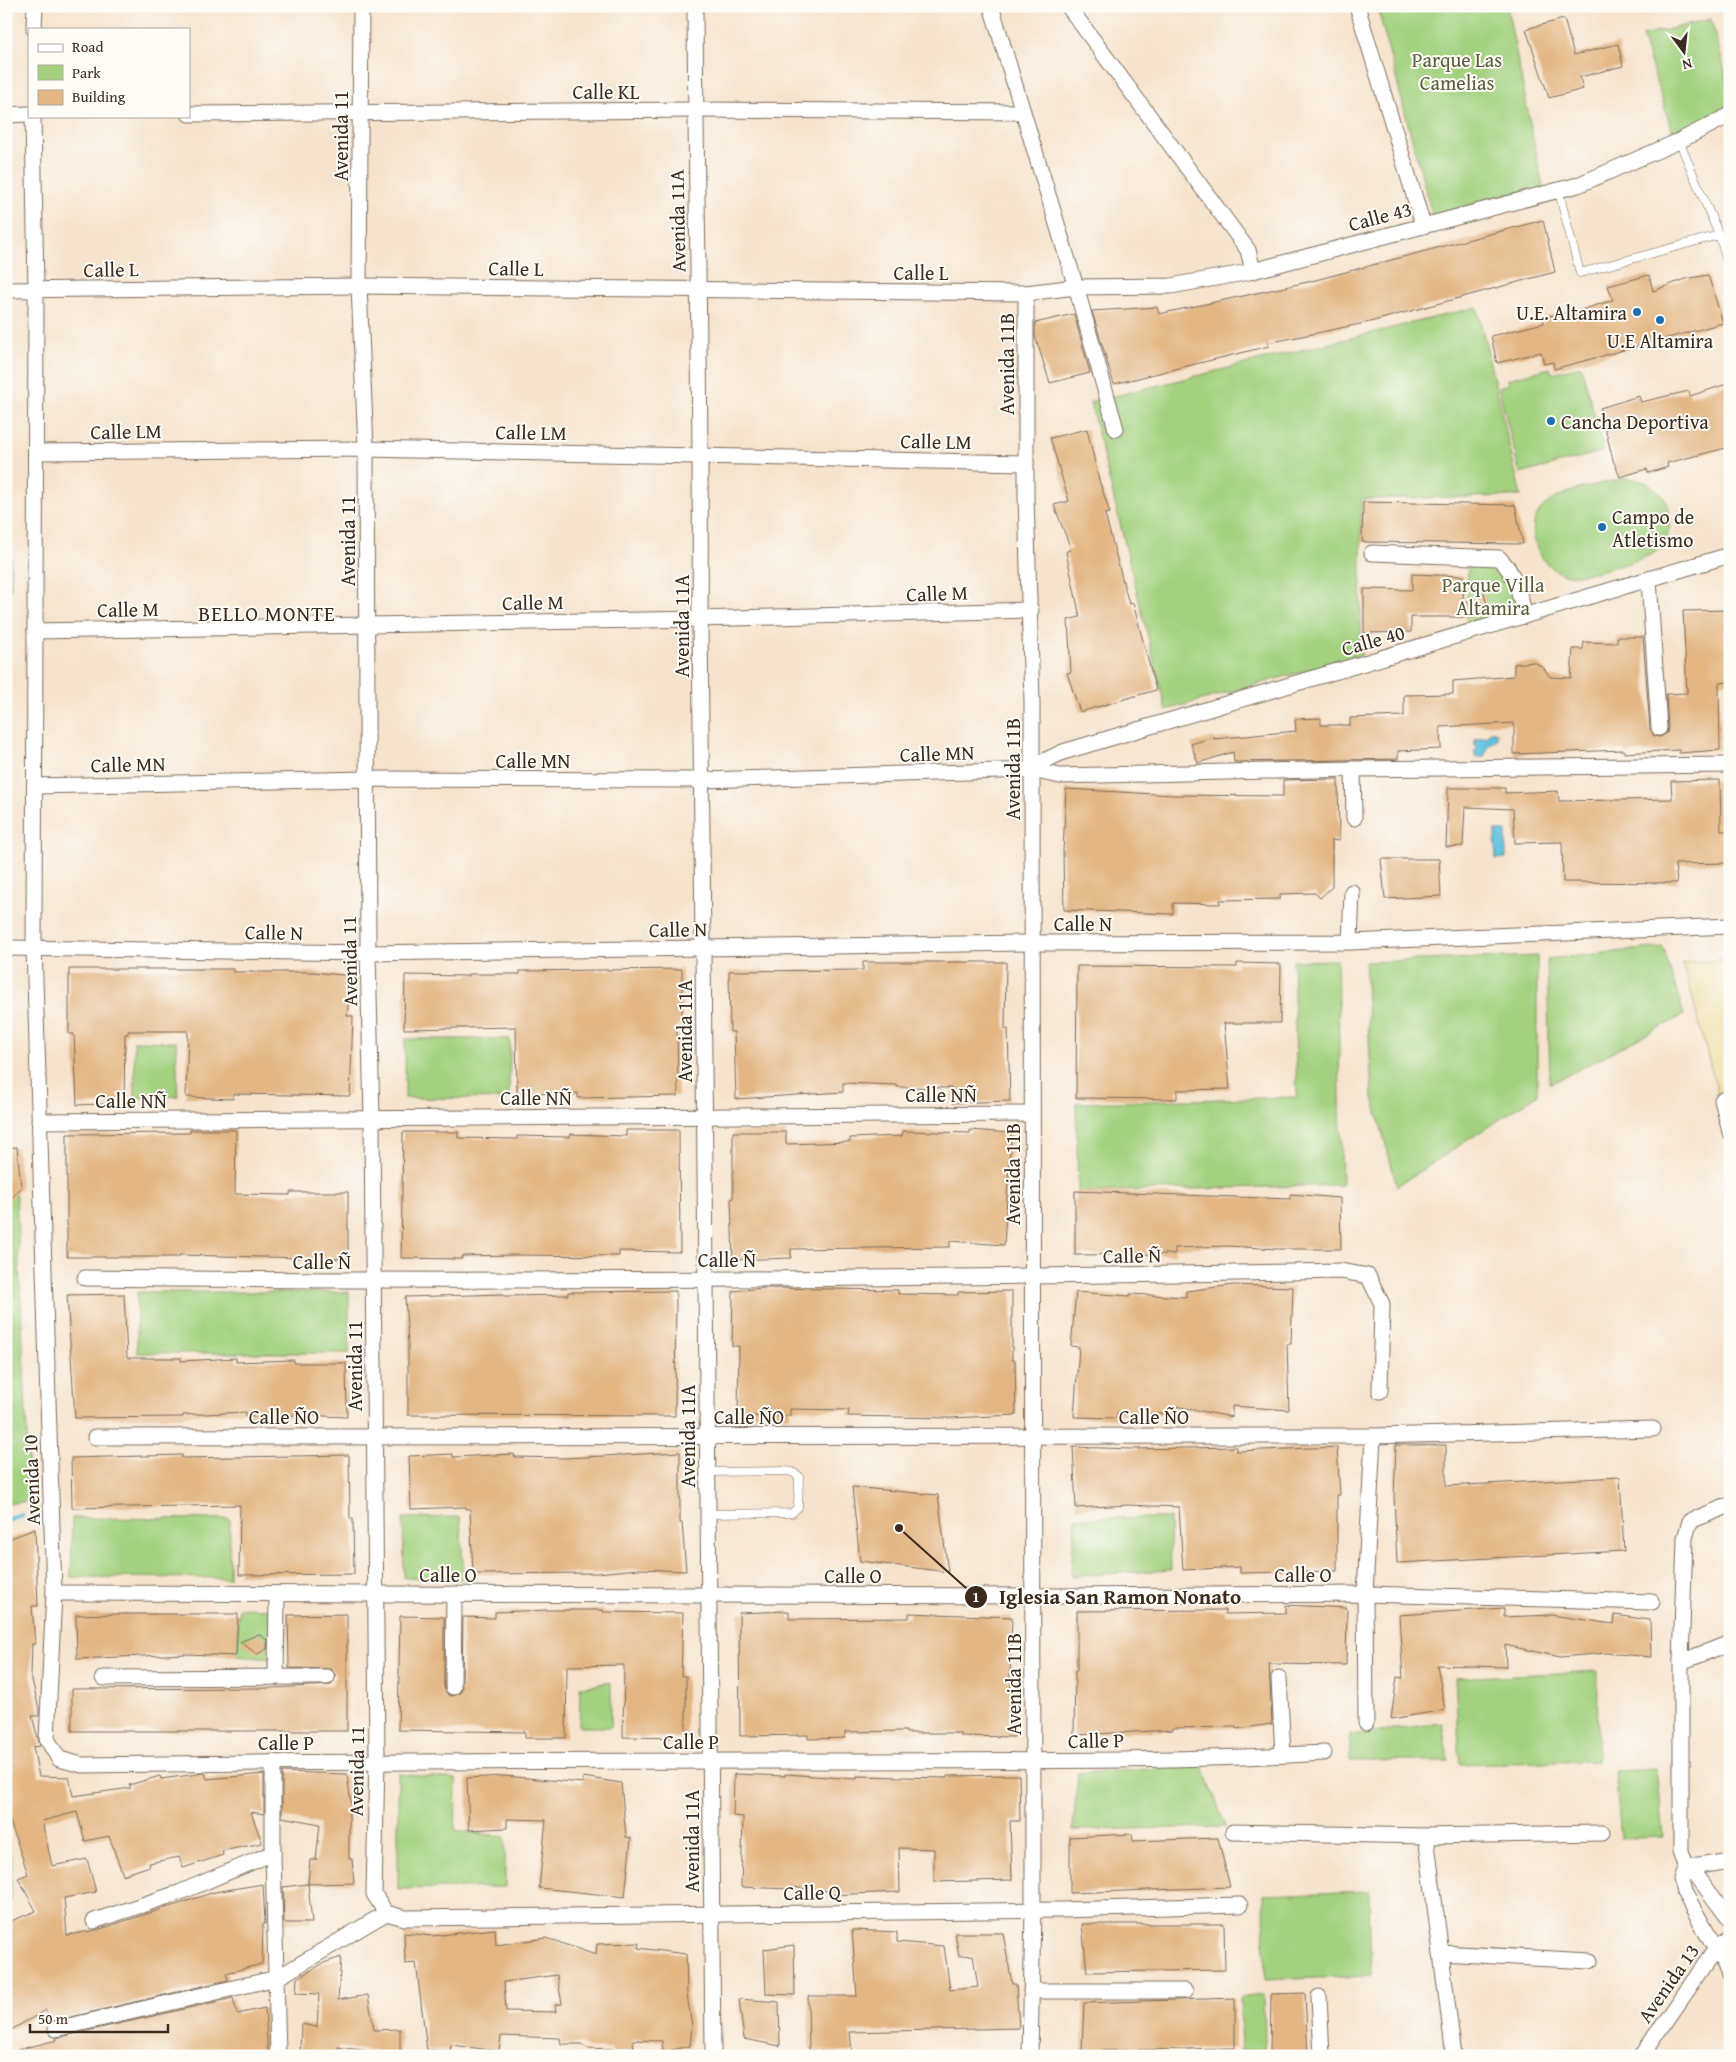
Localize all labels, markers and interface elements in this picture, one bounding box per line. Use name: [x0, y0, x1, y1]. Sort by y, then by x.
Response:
legend: [28, 28, 190, 118]
north arrow: [1658, 28, 1708, 78]
text: Road: [72, 36, 103, 57]
park label: Parque Las Camelias: [1412, 45, 1502, 97]
text: N: [1680, 54, 1694, 76]
text: Park: [72, 62, 101, 83]
street label: Calle KL: [573, 77, 640, 106]
text: Building: [72, 86, 126, 107]
street label: Avenida 11: [326, 91, 355, 181]
street label: Avenida 11A: [662, 169, 692, 273]
street label: Calle 43: [1345, 194, 1415, 238]
street label: Calle L: [488, 253, 544, 283]
street label: Calle L: [83, 254, 139, 284]
street label: Calle L: [893, 258, 949, 287]
place label: U.E. Altamira: [1516, 298, 1628, 327]
marker: U.E. Altamira: [1631, 306, 1643, 318]
street label: Avenida 11B: [992, 313, 1021, 415]
marker: U.E Altamira: [1654, 314, 1666, 326]
place label: U.E Altamira: [1607, 326, 1714, 355]
place label: Cancha Deportiva: [1561, 407, 1709, 436]
marker: Cancha Deportiva: [1545, 415, 1557, 427]
street label: Calle LM: [90, 416, 162, 446]
street label: Calle LM: [495, 417, 567, 447]
street label: Calle LM: [900, 426, 972, 456]
street label: Avenida 11: [333, 496, 362, 586]
place label: Campo de Atletismo: [1612, 502, 1694, 554]
marker: Campo de Atletismo: [1596, 521, 1608, 533]
park label: Parque Villa Altamira: [1442, 570, 1545, 622]
street label: Avenida 11A: [667, 575, 696, 677]
street label: Calle M: [906, 577, 968, 609]
street label: Calle M: [502, 587, 564, 617]
street label: Calle M: [97, 594, 159, 624]
district label: BELLO MONTE: [198, 598, 336, 629]
street label: Calle 40: [1338, 617, 1408, 663]
street label: Avenida 11B: [998, 718, 1027, 820]
street label: Calle MN: [899, 737, 975, 769]
street label: Calle MN: [496, 746, 570, 775]
street label: Calle MN: [90, 749, 166, 779]
street label: Calle N: [1054, 909, 1112, 938]
street label: Calle N: [649, 914, 707, 944]
street label: Avenida 11: [334, 915, 364, 1007]
street label: Calle N: [245, 917, 303, 947]
street label: Avenida 11A: [670, 980, 699, 1082]
street label: Calle NÑ: [905, 1080, 977, 1109]
street label: Calle NÑ: [500, 1083, 572, 1112]
street label: Calle NÑ: [95, 1086, 167, 1115]
street label: Avenida 11B: [998, 1123, 1027, 1225]
street label: Calle Ñ: [1103, 1240, 1161, 1270]
street label: Calle Ñ: [698, 1245, 756, 1274]
street label: Calle Ñ: [293, 1247, 351, 1276]
street label: Avenida 11: [340, 1321, 369, 1411]
street label: Avenida 11A: [673, 1385, 702, 1487]
street label: Calle ÑO: [249, 1402, 319, 1431]
street label: Calle ÑO: [714, 1402, 784, 1431]
street label: Calle ÑO: [1119, 1402, 1189, 1431]
street label: Avenida 10: [15, 1434, 47, 1526]
street label: Calle O: [419, 1560, 477, 1589]
street label: Calle O: [1274, 1560, 1332, 1589]
street label: Calle O: [824, 1561, 882, 1590]
callout: Iglesia San Ramon Nonato: [964, 1579, 1251, 1615]
text: Iglesia San Ramon Nonato: [999, 1581, 1241, 1612]
text: 1: [972, 1586, 980, 1607]
street label: Avenida 11B: [999, 1633, 1028, 1735]
street label: Avenida 11: [341, 1725, 371, 1817]
street label: Calle P: [1068, 1725, 1124, 1755]
street label: Calle P: [663, 1727, 719, 1756]
street label: Calle P: [258, 1728, 314, 1757]
street label: Avenida 11A: [677, 1790, 706, 1892]
street label: Calle Q: [783, 1877, 842, 1907]
street label: Avenida 13: [1630, 1938, 1706, 2028]
scale bar: [30, 2002, 168, 2034]
text: 50 m: [38, 2008, 69, 2029]

